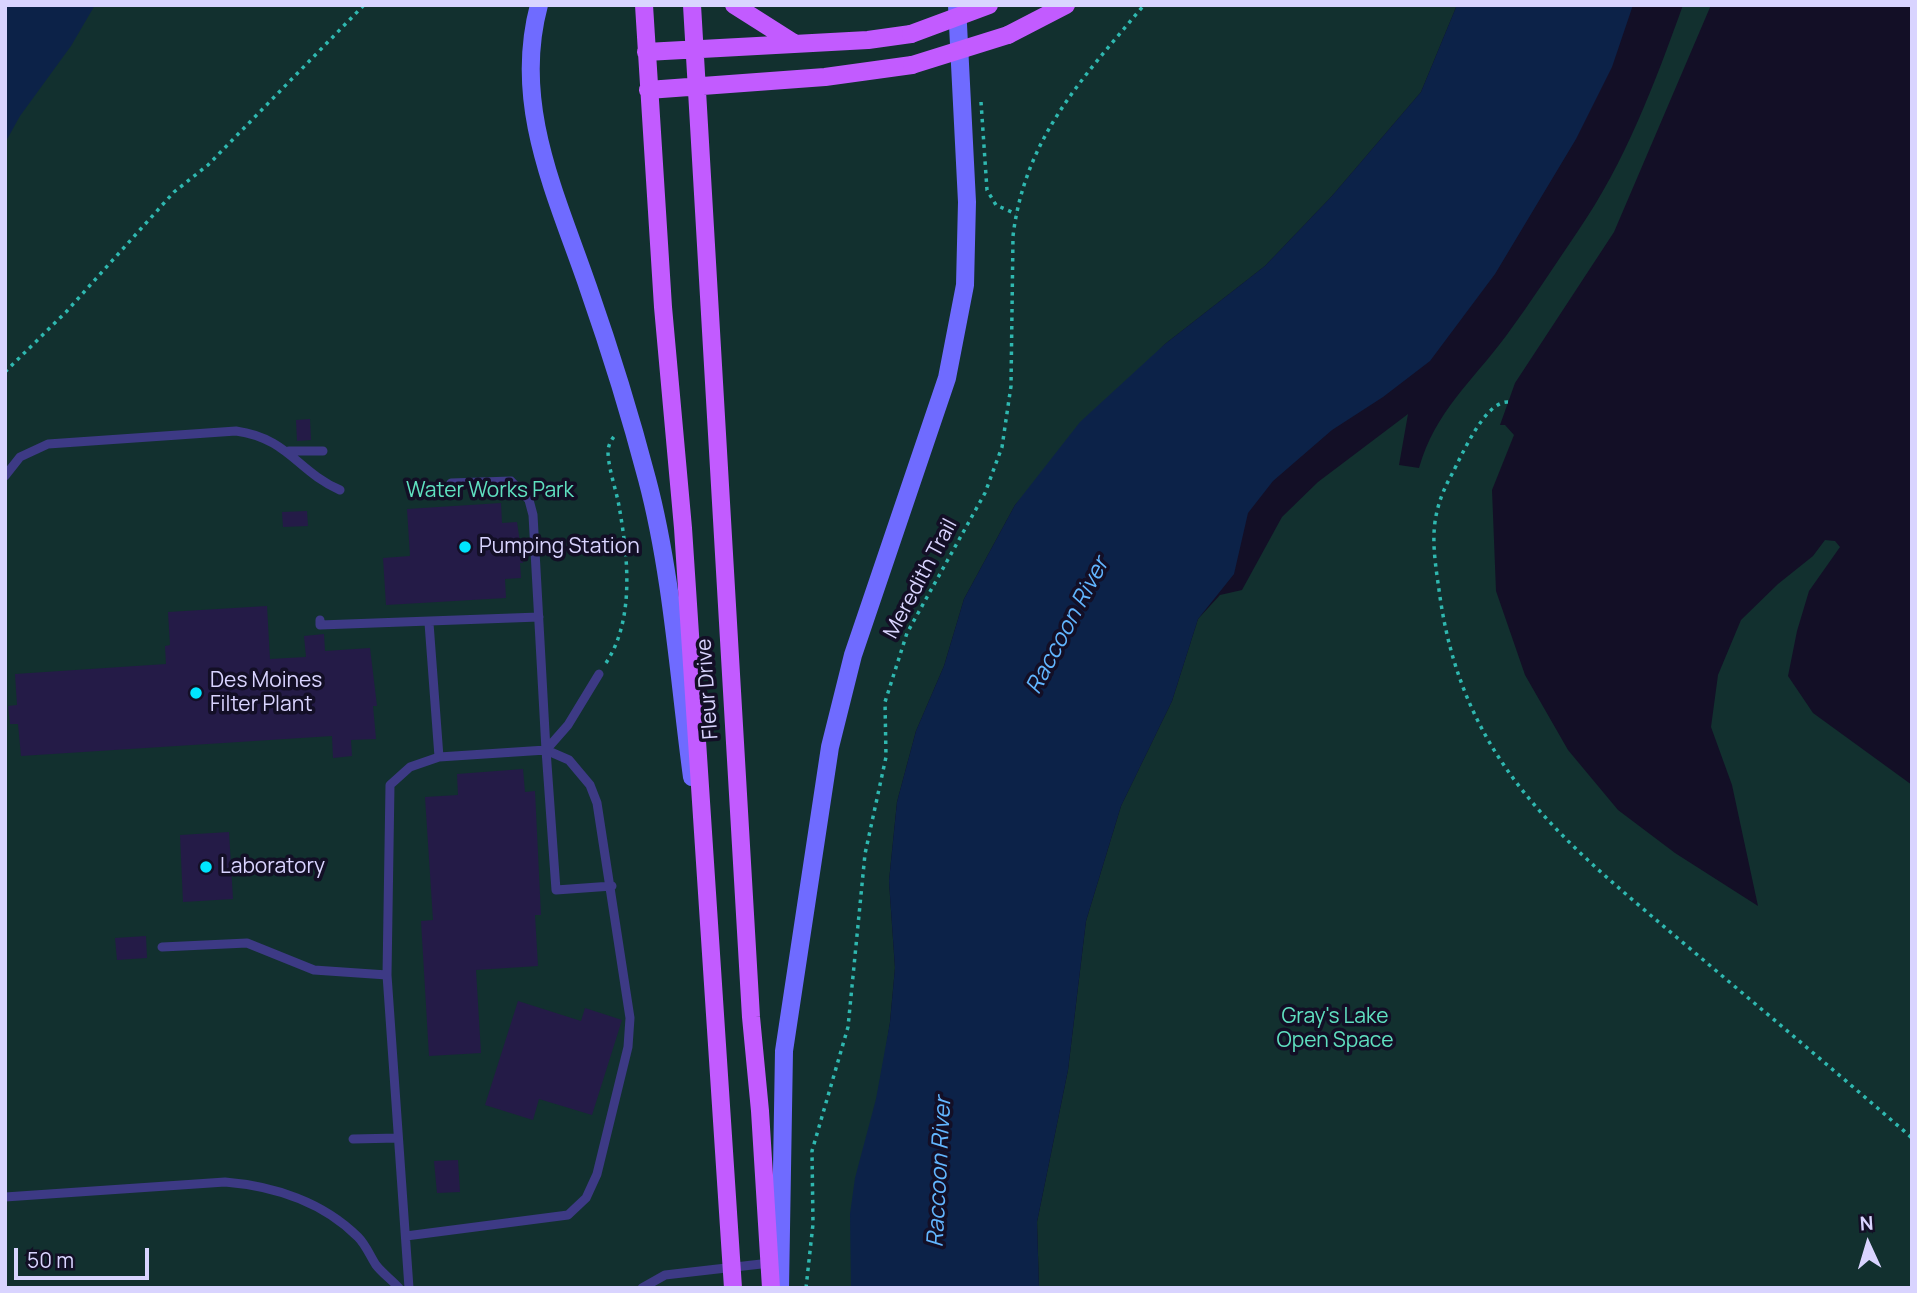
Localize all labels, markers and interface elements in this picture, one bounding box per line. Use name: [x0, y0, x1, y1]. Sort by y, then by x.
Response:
park label: Water Works Park: [406, 478, 574, 504]
street label: Meredith Trail: [879, 515, 963, 643]
place label: Pumping Station: [479, 534, 640, 560]
marker: Pumping Station: [457, 539, 473, 555]
water label: Raccoon River: [1021, 553, 1115, 699]
street label: Fleur Drive: [692, 638, 724, 740]
place label: Des Moines Filter Plant: [210, 668, 322, 718]
marker: Des Moines Filter Plant: [188, 685, 204, 701]
place label: Laboratory: [220, 854, 325, 880]
marker: Laboratory: [198, 859, 214, 875]
park label: Gray's Lake Open Space: [1277, 1004, 1393, 1054]
water label: Raccoon River: [922, 1096, 958, 1248]
north arrow: [1833, 1209, 1903, 1279]
text: N: [1859, 1210, 1874, 1236]
scale bar: [18, 1234, 152, 1278]
text: 50 m: [27, 1246, 74, 1274]

